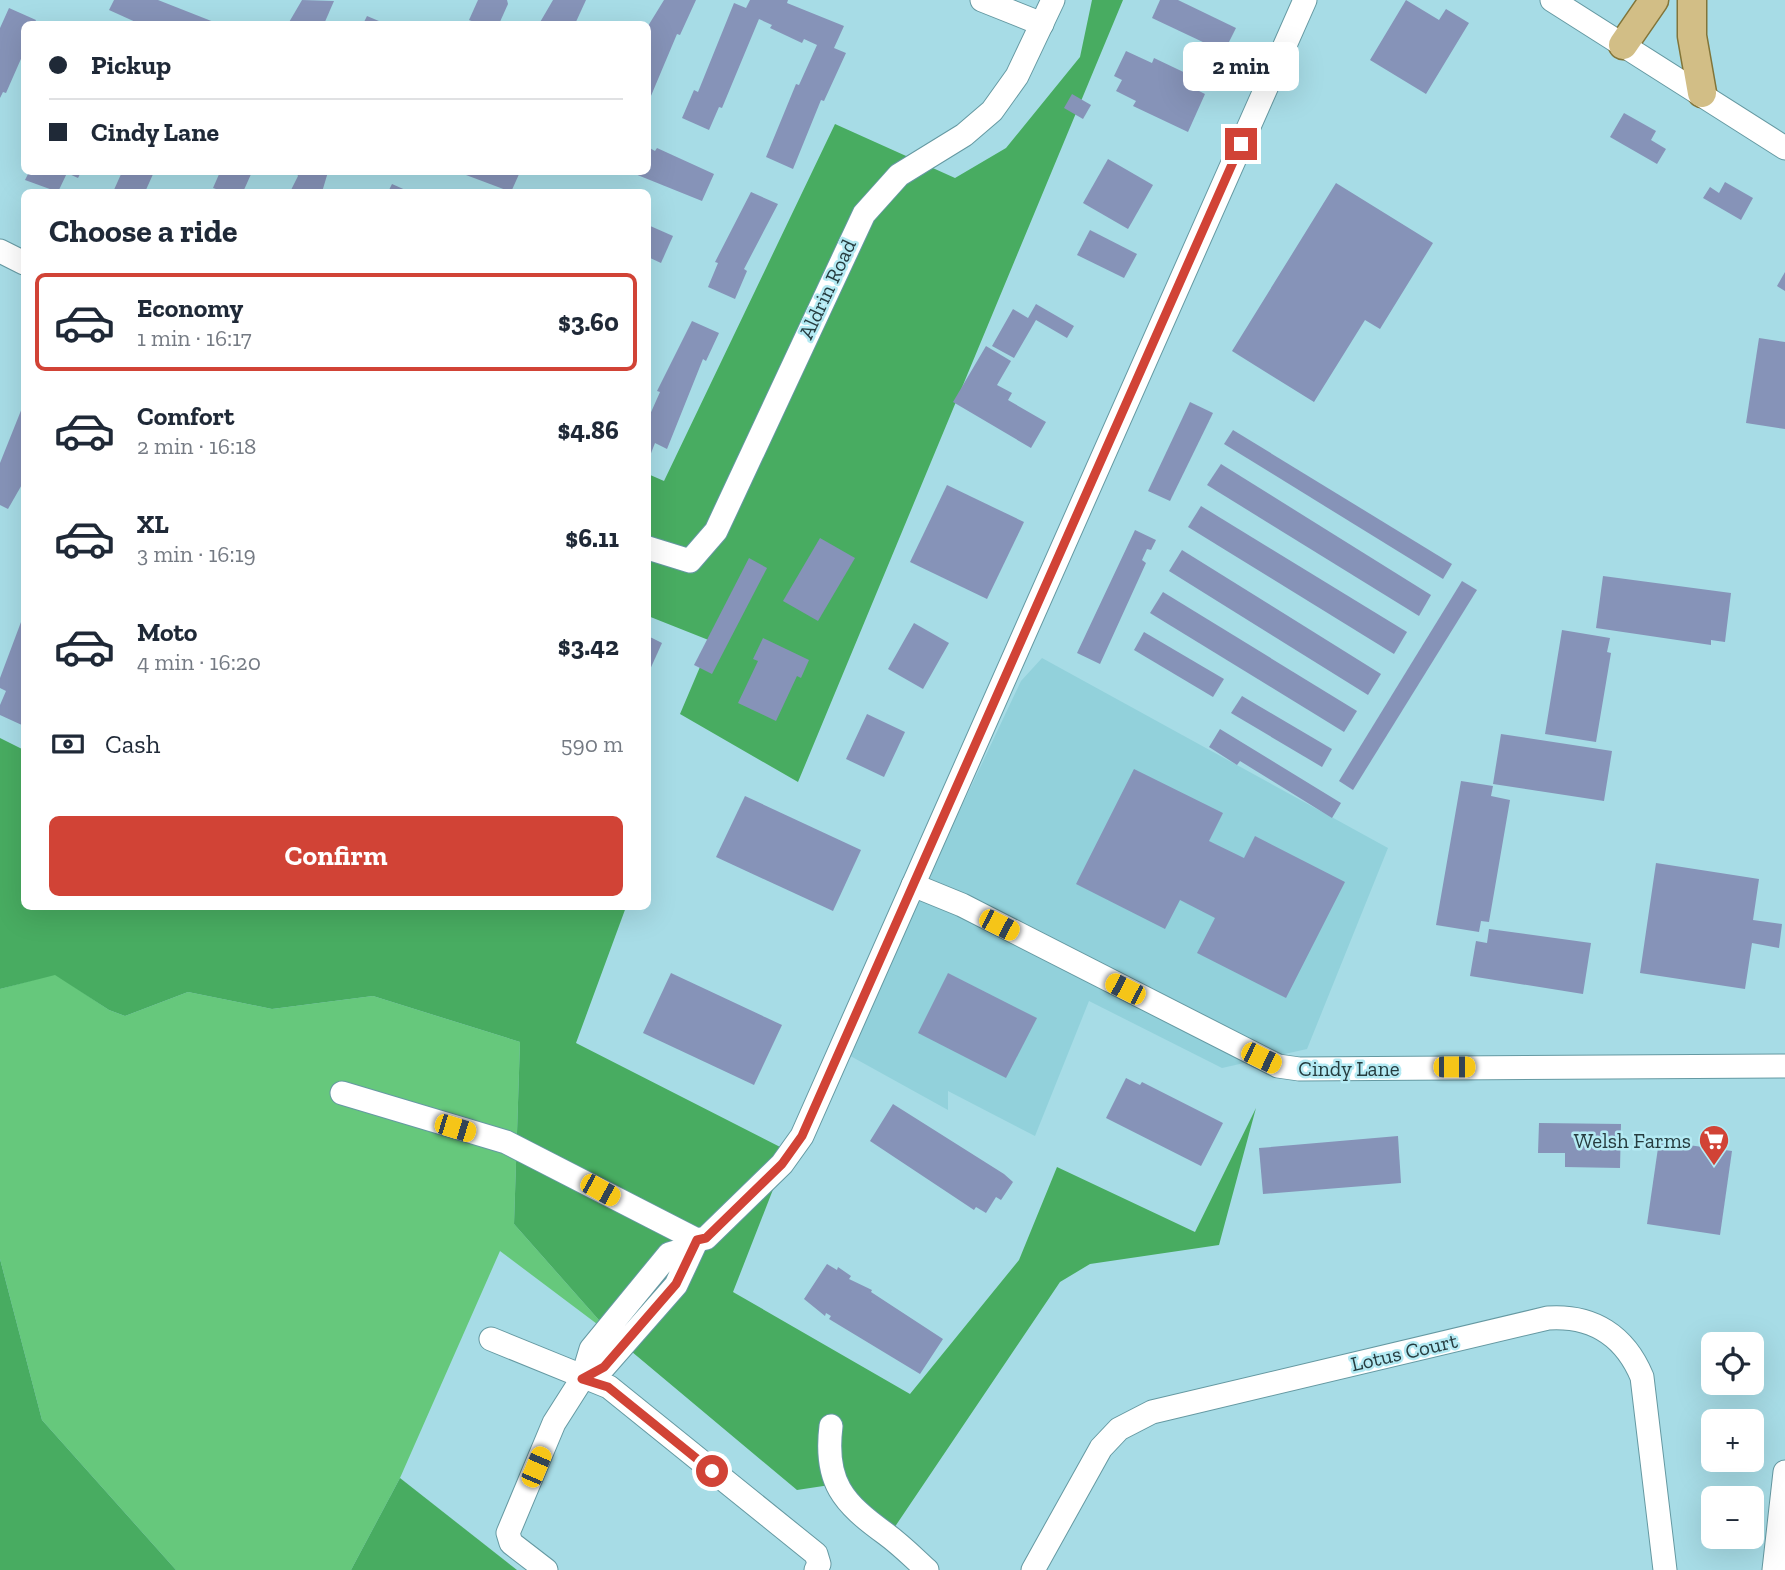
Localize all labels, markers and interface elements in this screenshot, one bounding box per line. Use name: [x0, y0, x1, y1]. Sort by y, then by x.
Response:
callout: 2 min: [1183, 43, 1299, 92]
text: Pickup: [91, 49, 171, 81]
text: 2 min: [1212, 52, 1270, 80]
text: Cindy Lane: [91, 116, 219, 148]
route end: [1225, 128, 1257, 160]
text: Choose a ride: [49, 212, 237, 250]
street label: Aldrin Road: [793, 235, 861, 343]
icon: car: [53, 291, 116, 354]
text: Economy: [137, 292, 243, 324]
text: $3.60: [558, 306, 619, 338]
text: 1 min · 16:17: [137, 324, 252, 352]
icon: car: [53, 399, 116, 462]
text: Comfort: [137, 400, 234, 432]
text: $4.86: [558, 414, 619, 446]
text: 2 min · 16:18: [137, 432, 256, 460]
icon: car: [53, 507, 116, 570]
text: XL: [137, 508, 169, 540]
text: $6.11: [565, 522, 619, 554]
text: 3 min · 16:19: [137, 540, 256, 568]
icon: car: [53, 615, 116, 678]
text: Moto: [137, 616, 197, 648]
text: $3.42: [558, 630, 619, 662]
text: 4 min · 16:20: [137, 648, 261, 676]
icon: cash: [49, 725, 87, 763]
text: Cash: [105, 728, 160, 760]
text: 590 m: [561, 730, 623, 758]
button: Confirm: [49, 816, 623, 896]
car: [976, 906, 1023, 944]
car: [1102, 970, 1149, 1008]
car: [1238, 1039, 1285, 1077]
street label: Cindy Lane: [1298, 1056, 1400, 1081]
car: [1434, 1057, 1476, 1078]
car: [432, 1112, 479, 1144]
supermarket icon: Welsh Farms: [1697, 1123, 1731, 1167]
place label: Welsh Farms: [1574, 1128, 1691, 1153]
car: [577, 1171, 624, 1209]
street label: Lotus Court: [1348, 1328, 1460, 1376]
map controls: [1701, 1332, 1764, 1549]
button: locate: [1701, 1332, 1764, 1395]
button: +: [1701, 1409, 1764, 1472]
car: [519, 1444, 554, 1490]
route start: [696, 1455, 728, 1487]
button: −: [1701, 1486, 1764, 1549]

